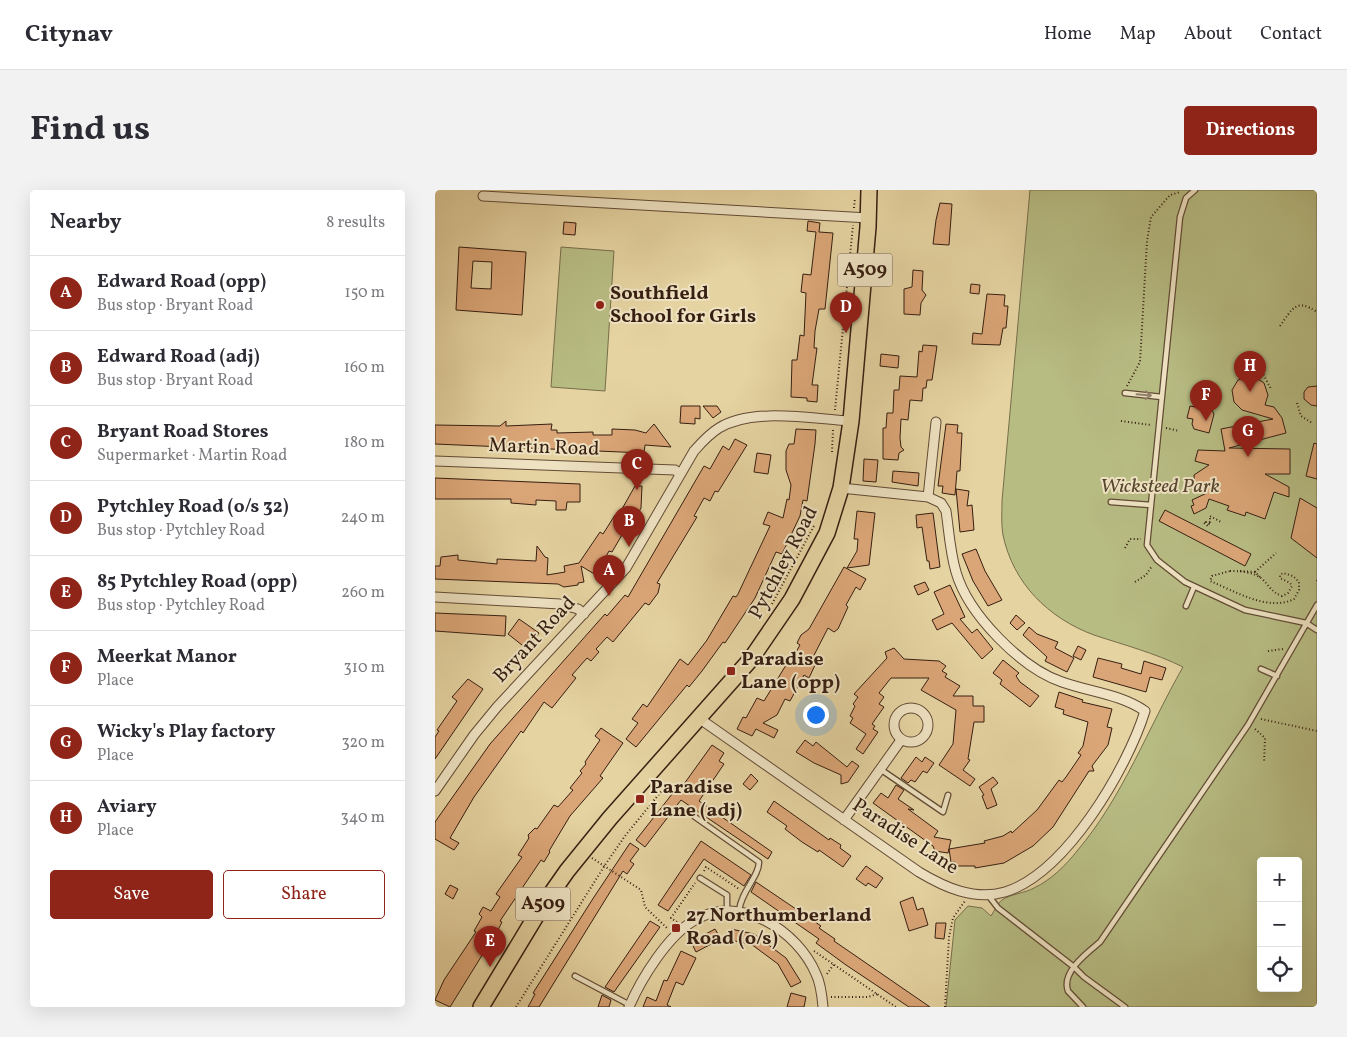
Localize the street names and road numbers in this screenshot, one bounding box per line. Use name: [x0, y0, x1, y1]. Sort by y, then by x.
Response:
road number: A509: [837, 254, 893, 286]
street label: Martin Road: [488, 432, 600, 464]
street label: Pytchley Road: [742, 502, 826, 624]
street label: Bryant Road: [487, 590, 583, 690]
street label: Paradise Lane: [846, 792, 964, 882]
road number: A509: [515, 888, 571, 921]

